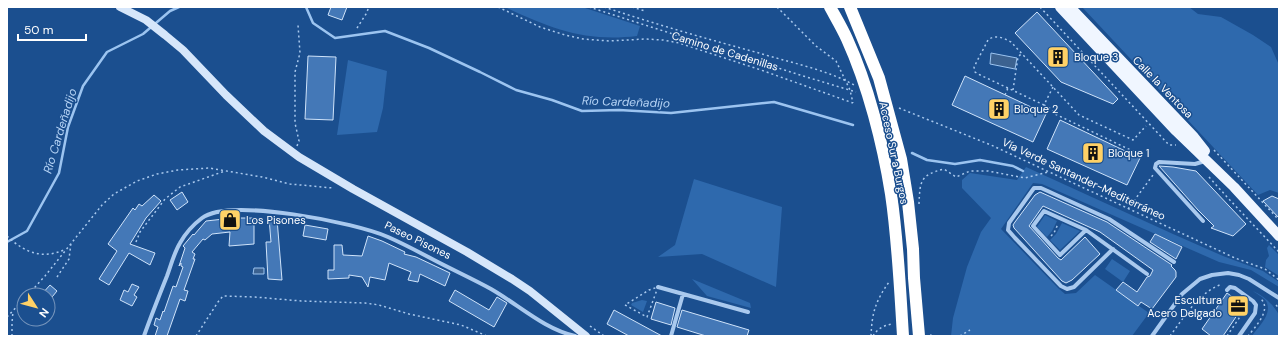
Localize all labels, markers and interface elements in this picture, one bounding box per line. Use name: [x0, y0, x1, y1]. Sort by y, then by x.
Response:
scale bar: [18, 16, 86, 42]
text: 50 m: [24, 22, 53, 38]
street label: Camino de Cadenillas: [670, 28, 780, 74]
building icon: Bloque 3: [1045, 44, 1071, 70]
place label: Bloque 3: [1074, 50, 1118, 64]
street label: Calle la Ventosa: [1130, 53, 1196, 121]
water label: Río Cardeñadijo: [39, 86, 81, 176]
water label: Río Cardeñadijo: [582, 92, 670, 112]
building icon: Bloque 2: [986, 96, 1012, 122]
street label: Acceso Sur a Burgos: [876, 101, 912, 205]
place label: Bloque 2: [1014, 102, 1058, 116]
street label: Vía Verde Santander-Mediterráneo: [1000, 135, 1168, 223]
building icon: Bloque 1: [1080, 140, 1106, 166]
place label: Bloque 1: [1108, 146, 1149, 160]
shop icon: Los Pisones: [217, 207, 243, 233]
place label: Los Pisones: [246, 213, 306, 227]
street label: Paseo Pisones: [382, 218, 454, 262]
north arrow: [16, 287, 56, 327]
place label: Escultura Acero Delgado: [1147, 293, 1222, 320]
office icon: Escultura Acero Delgado: [1225, 293, 1251, 319]
text: N: [36, 306, 52, 320]

